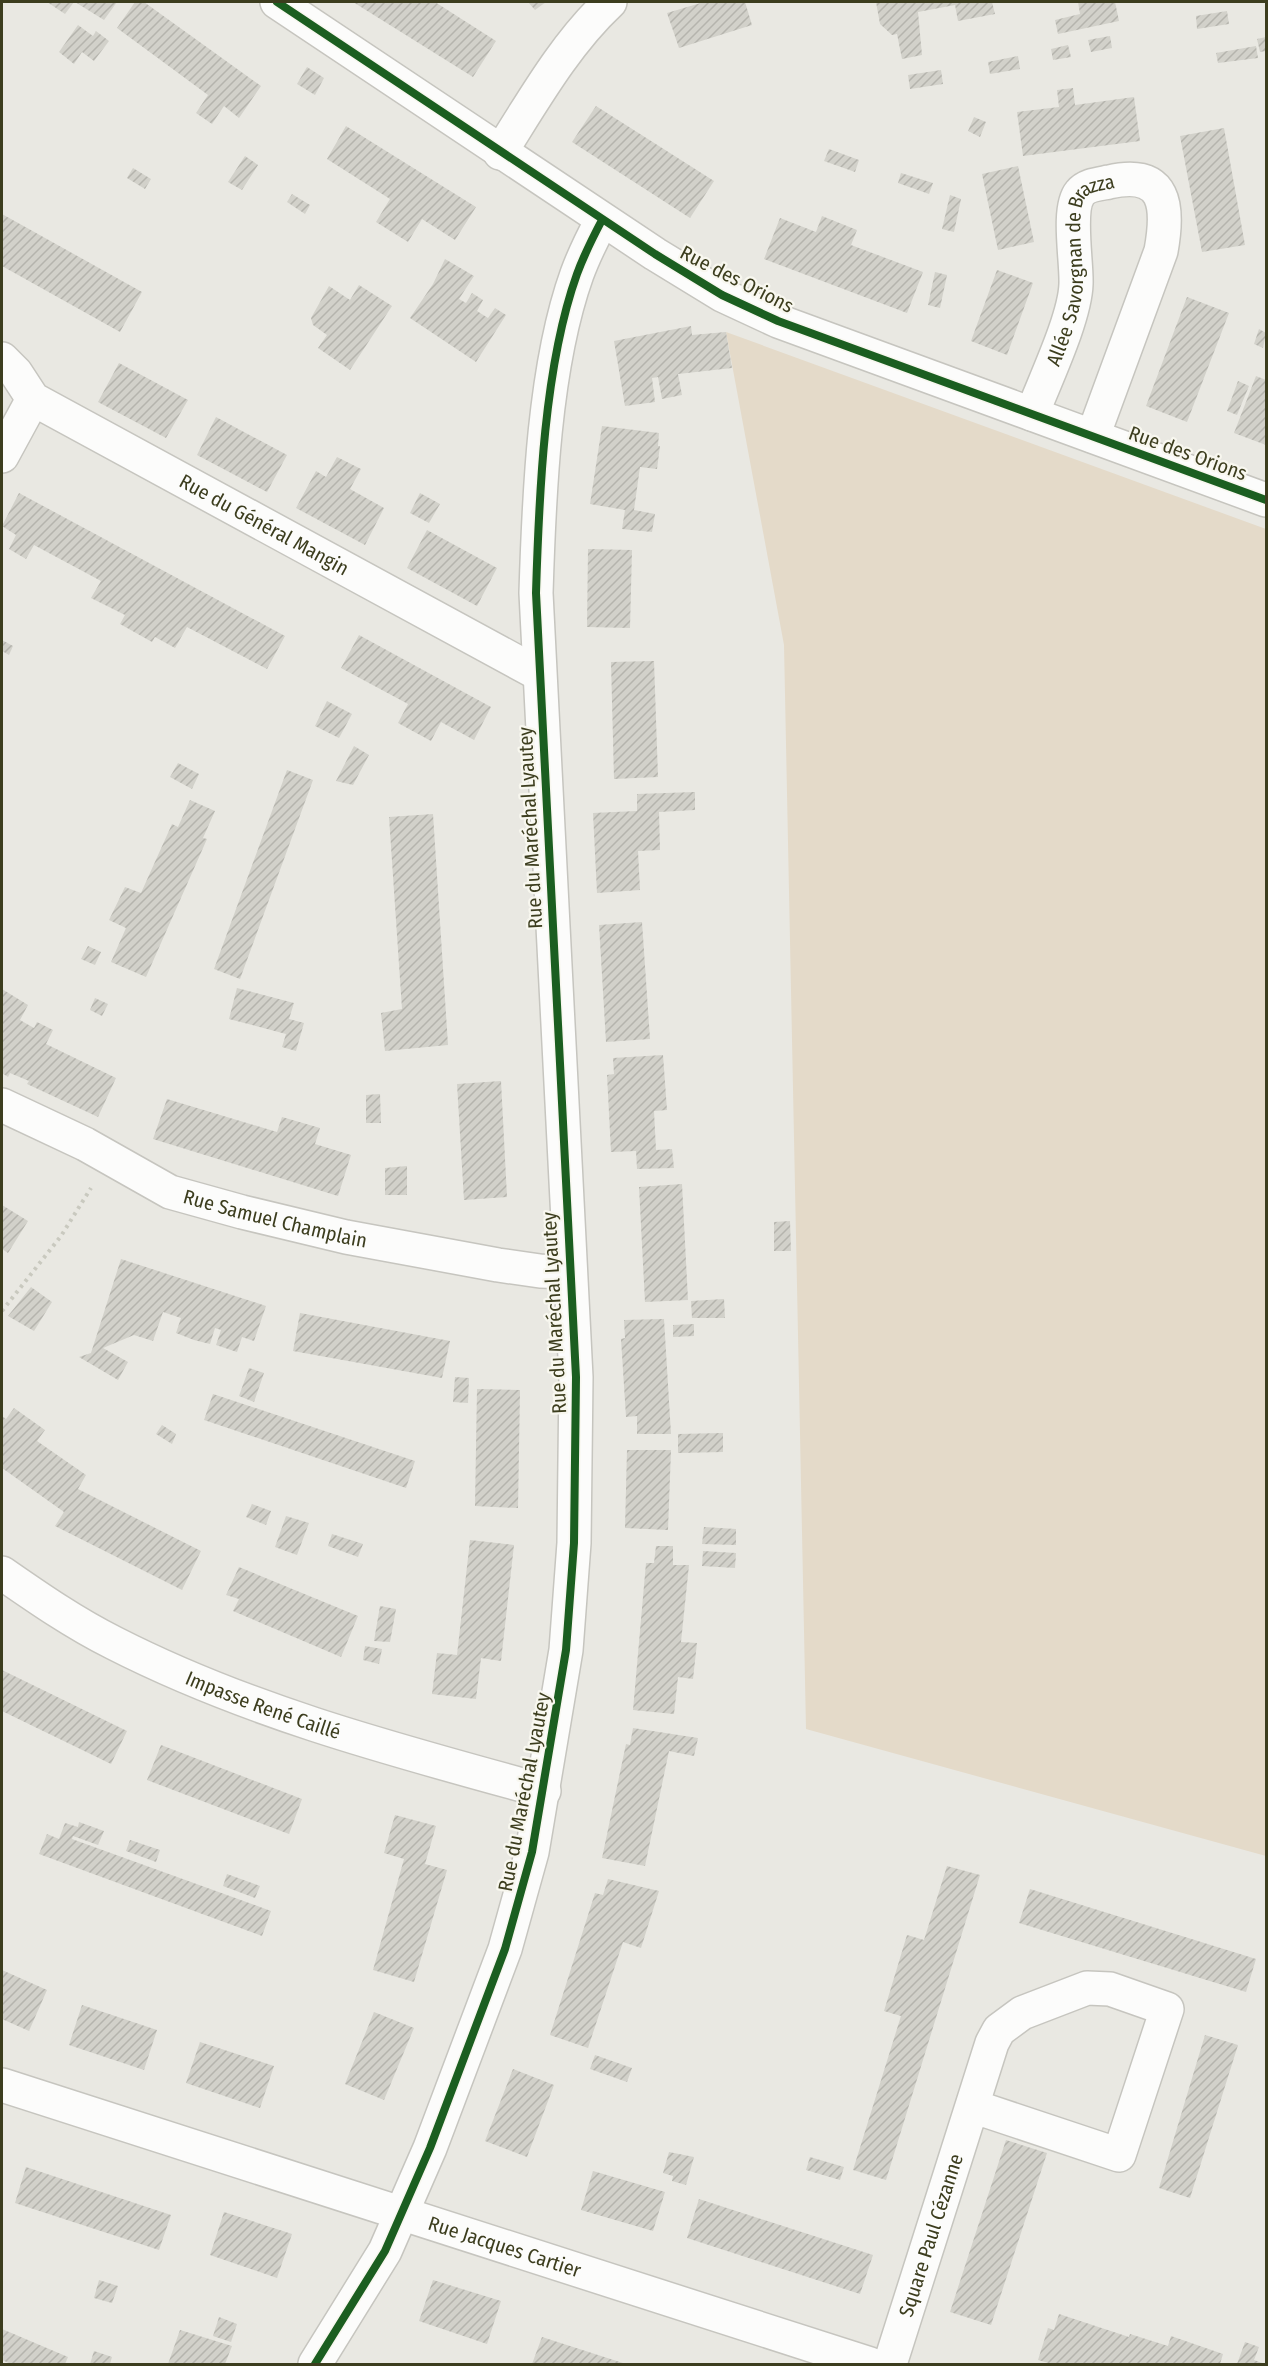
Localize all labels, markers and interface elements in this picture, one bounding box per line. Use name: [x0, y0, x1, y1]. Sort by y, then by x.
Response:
street label: Allée Savorgnan de Brazza: [1041, 169, 1117, 369]
street label: Rue des Orions: [676, 240, 798, 318]
street label: Rue des Orions: [1126, 421, 1250, 485]
street label: Rue du Général Mangin: [175, 469, 353, 580]
street label: Rue du Maréchal Lyautey: [513, 726, 547, 930]
street label: Rue Samuel Champlain: [181, 1184, 369, 1253]
street label: Rue du Maréchal Lyautey: [537, 1211, 571, 1415]
street label: Impasse René Caillé: [182, 1666, 344, 1744]
street label: Rue du Maréchal Lyautey: [493, 1690, 555, 1894]
street label: Square Paul Cézanne: [894, 2151, 968, 2320]
street label: Rue Jacques Cartier: [425, 2211, 584, 2282]

